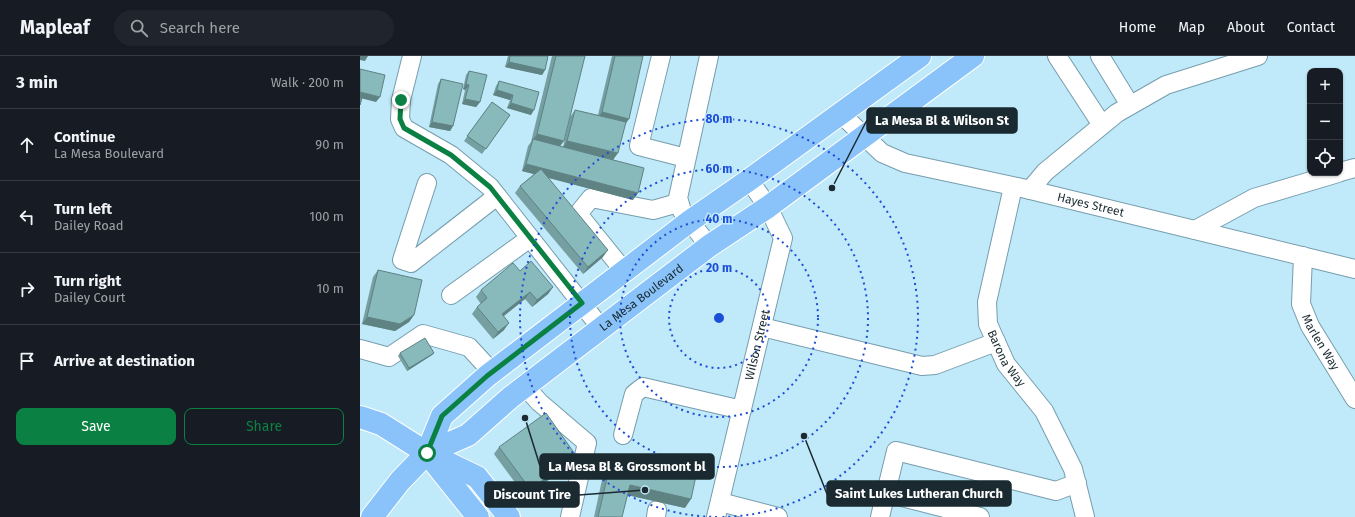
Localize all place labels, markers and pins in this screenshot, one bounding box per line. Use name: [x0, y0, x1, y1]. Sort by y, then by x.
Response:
callout: La Mesa Bl & Wilson St: [867, 108, 1017, 133]
centre of rings: [712, 311, 726, 325]
callout: La Mesa Bl & Grossmont bl: [540, 454, 714, 479]
callout: Saint Lukes Lutheran Church: [827, 481, 1011, 506]
callout: Discount Tire: [485, 482, 579, 507]

